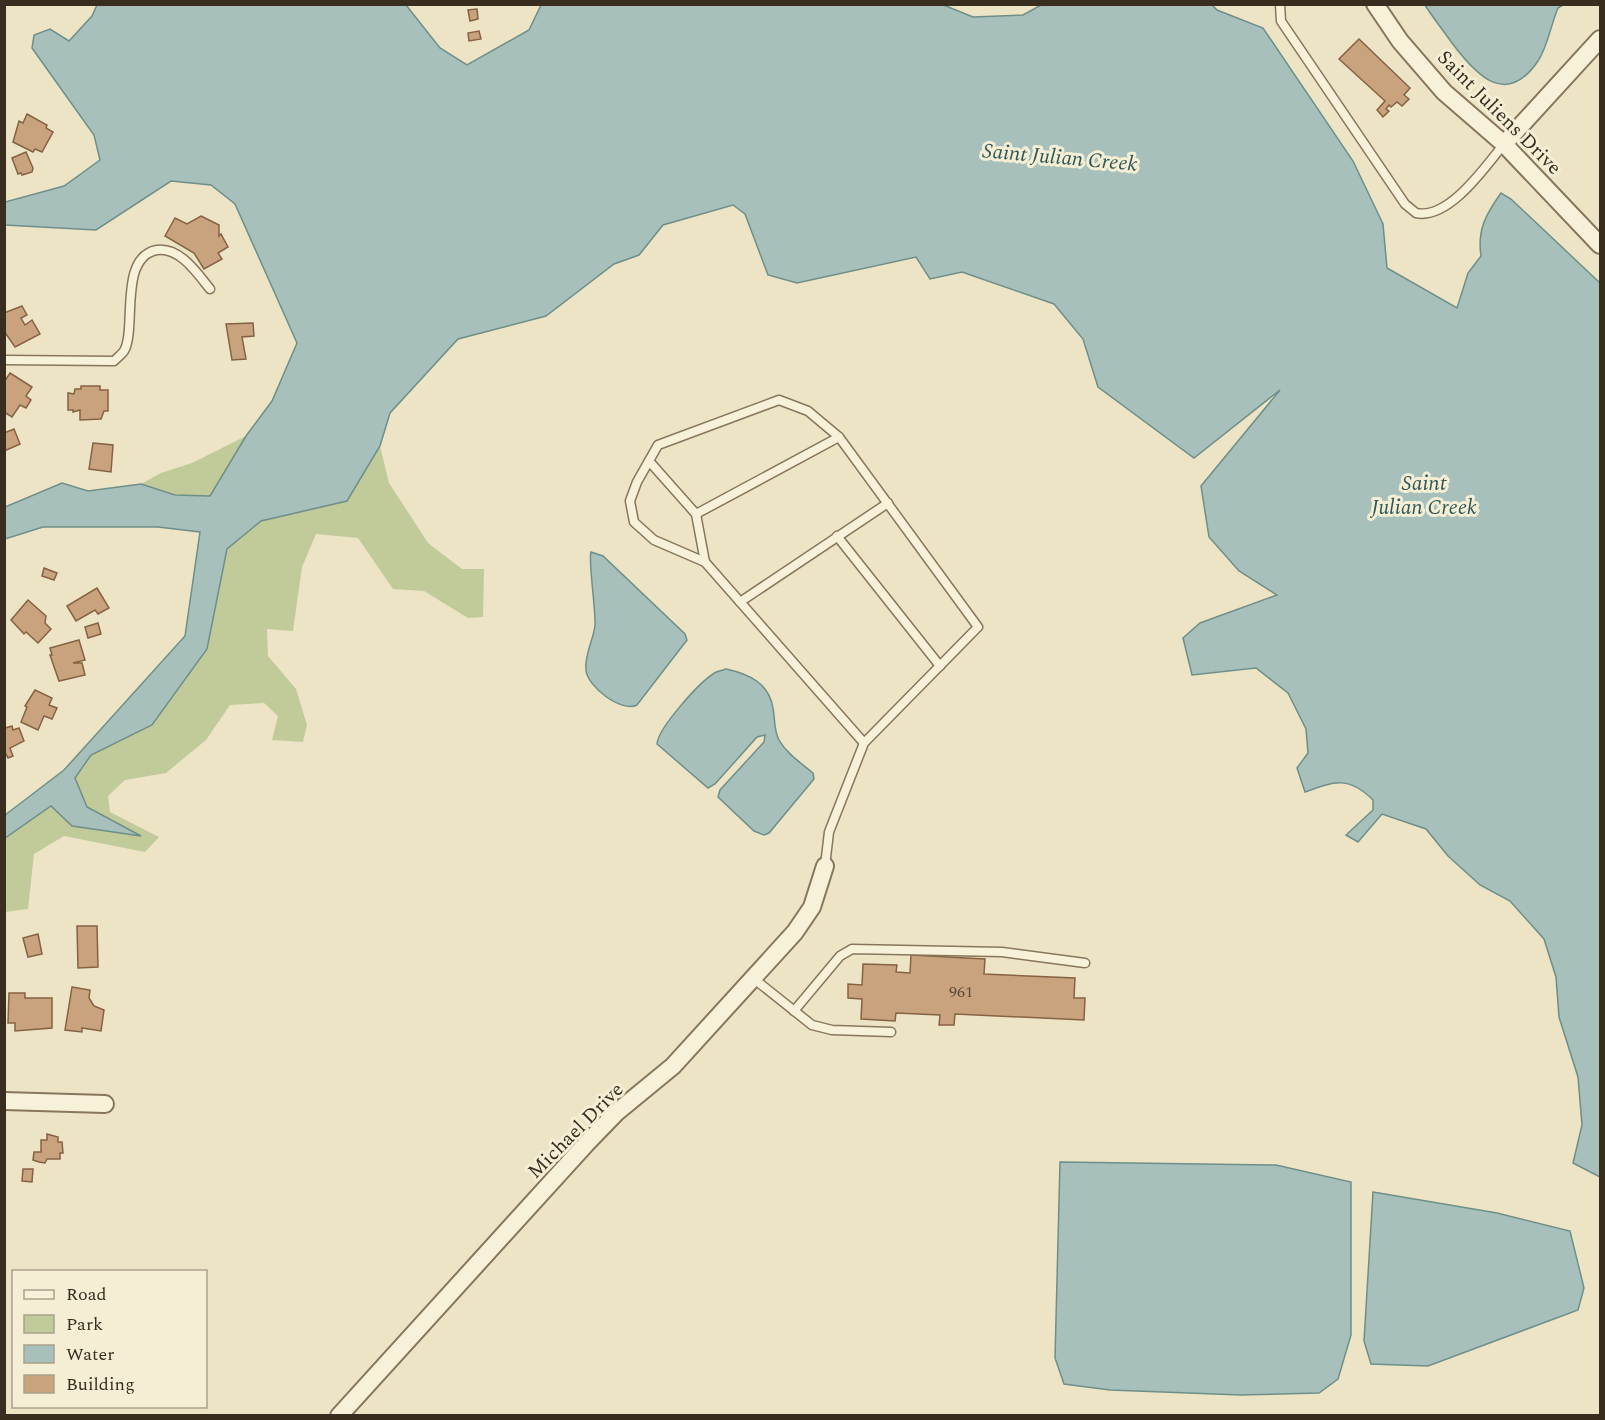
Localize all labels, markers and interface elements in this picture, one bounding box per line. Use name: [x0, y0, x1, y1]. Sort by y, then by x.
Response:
street label: Saint Juliens Drive: [1430, 44, 1568, 182]
water label: Saint Julian Creek: [981, 135, 1139, 181]
water label: Saint Julian Creek: [1369, 468, 1477, 524]
house number: 961: [949, 980, 973, 1004]
street label: Michael Drive: [521, 1076, 631, 1186]
legend: [12, 1270, 207, 1408]
text: Road: [66, 1281, 107, 1308]
text: Park: [66, 1311, 103, 1338]
text: Water: [66, 1341, 114, 1368]
text: Building: [66, 1371, 135, 1398]

